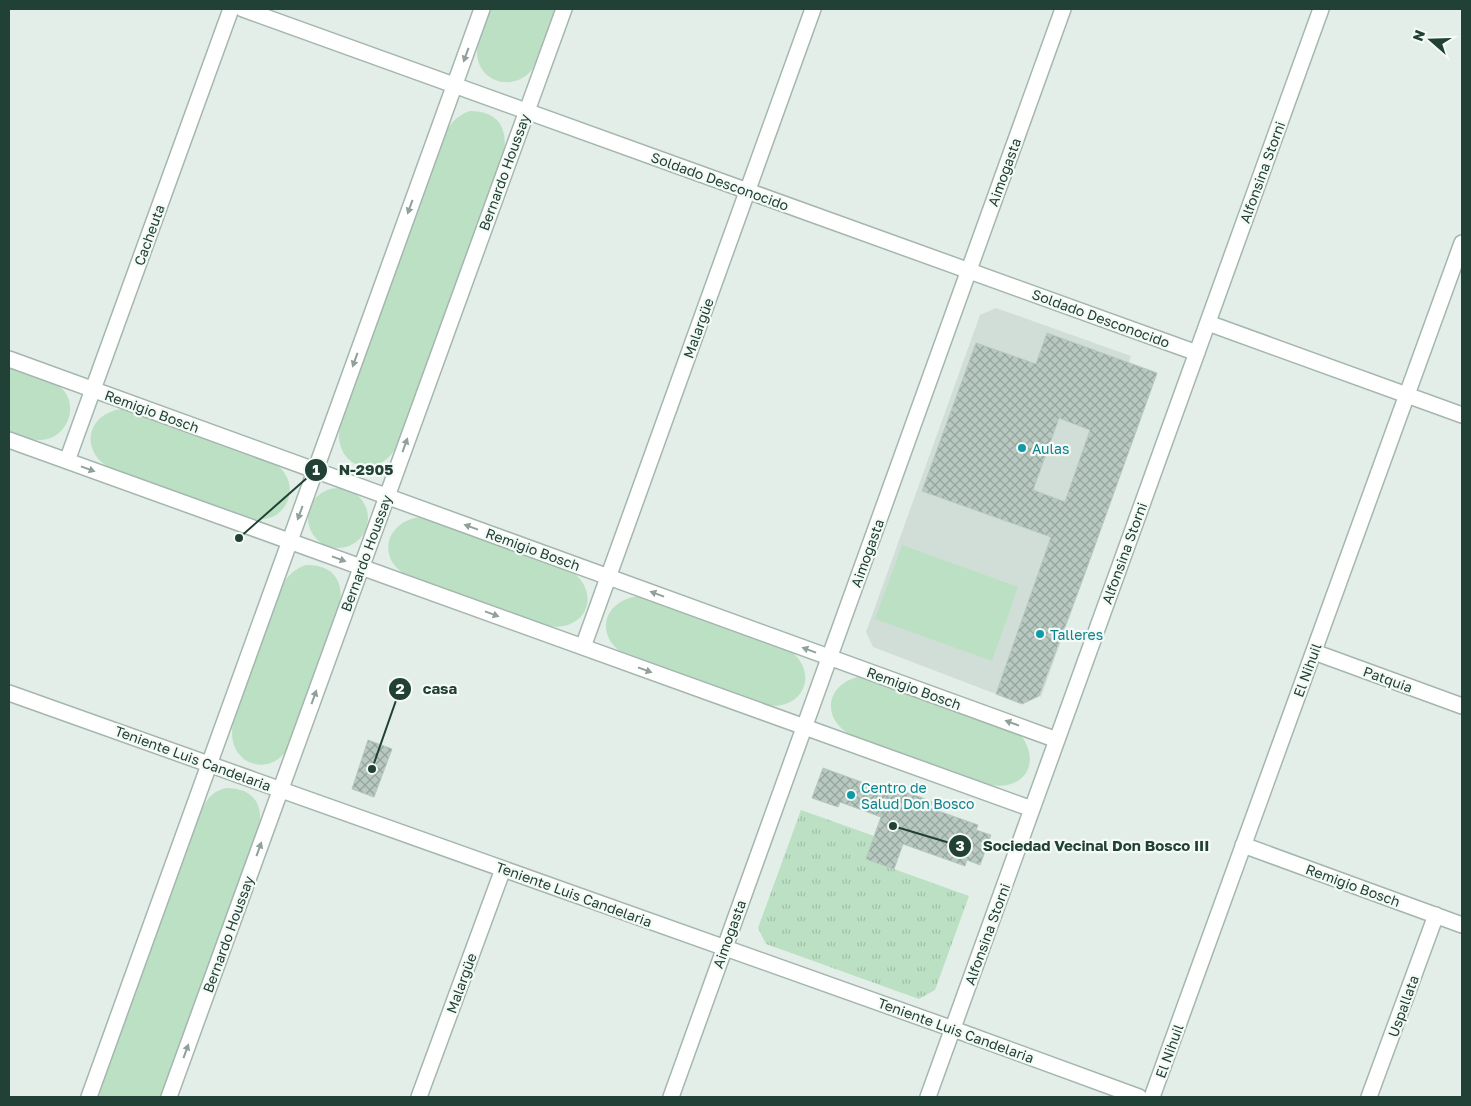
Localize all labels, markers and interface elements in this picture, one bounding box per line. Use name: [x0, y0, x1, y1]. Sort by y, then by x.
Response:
north arrow: [1406, 15, 1456, 65]
text: N: [1409, 27, 1428, 43]
one-way arrow: [462, 47, 469, 62]
street label: Bernardo Houssay: [475, 111, 533, 233]
street label: Alfonsina Storni: [1236, 119, 1288, 225]
street label: Aimogasta: [984, 136, 1024, 208]
street label: Soldado Desconocido: [649, 148, 791, 214]
one-way arrow: [406, 200, 413, 215]
street label: Cacheuta: [130, 202, 168, 268]
street label: Soldado Desconocido: [1030, 285, 1172, 351]
street label: Malargüe: [679, 296, 717, 360]
one-way arrow: [351, 353, 358, 368]
street label: Remigio Bosch: [102, 386, 202, 436]
one-way arrow: [401, 437, 409, 452]
place label: Aulas: [1032, 440, 1069, 457]
marker: Aulas: [1016, 442, 1028, 454]
callout: N-2905: [304, 455, 404, 485]
text: 1: [312, 460, 320, 478]
text: N-2905: [339, 460, 393, 478]
one-way arrow: [80, 466, 95, 473]
street label: Bernardo Houssay: [337, 492, 395, 614]
street label: Alfonsina Storni: [1098, 500, 1150, 606]
one-way arrow: [296, 506, 304, 521]
street label: Aimogasta: [847, 517, 887, 589]
one-way arrow: [463, 523, 478, 531]
street label: Remigio Bosch: [483, 524, 583, 574]
one-way arrow: [332, 555, 347, 563]
one-way arrow: [649, 590, 664, 597]
one-way arrow: [485, 611, 500, 619]
place label: Talleres: [1050, 626, 1103, 643]
marker: Talleres: [1034, 628, 1046, 640]
street label: El Nihuil: [1289, 641, 1325, 699]
one-way arrow: [802, 646, 817, 653]
street label: Patquia: [1361, 662, 1415, 696]
street label: Remigio Bosch: [864, 663, 964, 713]
one-way arrow: [638, 666, 653, 674]
callout: casa: [388, 674, 467, 704]
text: 2: [395, 679, 405, 697]
text: casa: [423, 679, 458, 697]
one-way arrow: [311, 689, 318, 704]
one-way arrow: [1004, 719, 1019, 726]
street label: Teniente Luis Candelaria: [113, 722, 273, 794]
place label: Centro de Salud Don Bosco: [861, 779, 974, 812]
marker: Centro de Salud Don Bosco: [845, 789, 857, 801]
callout: Sociedad Vecinal Don Bosco III: [948, 831, 1220, 861]
text: 3: [955, 836, 965, 854]
text: Sociedad Vecinal Don Bosco III: [983, 836, 1209, 854]
one-way arrow: [256, 842, 263, 857]
street label: Teniente Luis Candelaria: [494, 858, 654, 930]
street label: Remigio Bosch: [1303, 860, 1403, 910]
street label: Bernardo Houssay: [199, 873, 257, 995]
street label: Alfonsina Storni: [961, 881, 1013, 987]
street label: Aimogasta: [709, 898, 749, 970]
street label: Malargüe: [442, 951, 480, 1015]
street label: Uspallata: [1384, 973, 1422, 1039]
street label: Teniente Luis Candelaria: [876, 994, 1036, 1066]
street label: El Nihuil: [1151, 1022, 1187, 1080]
one-way arrow: [183, 1044, 190, 1059]

